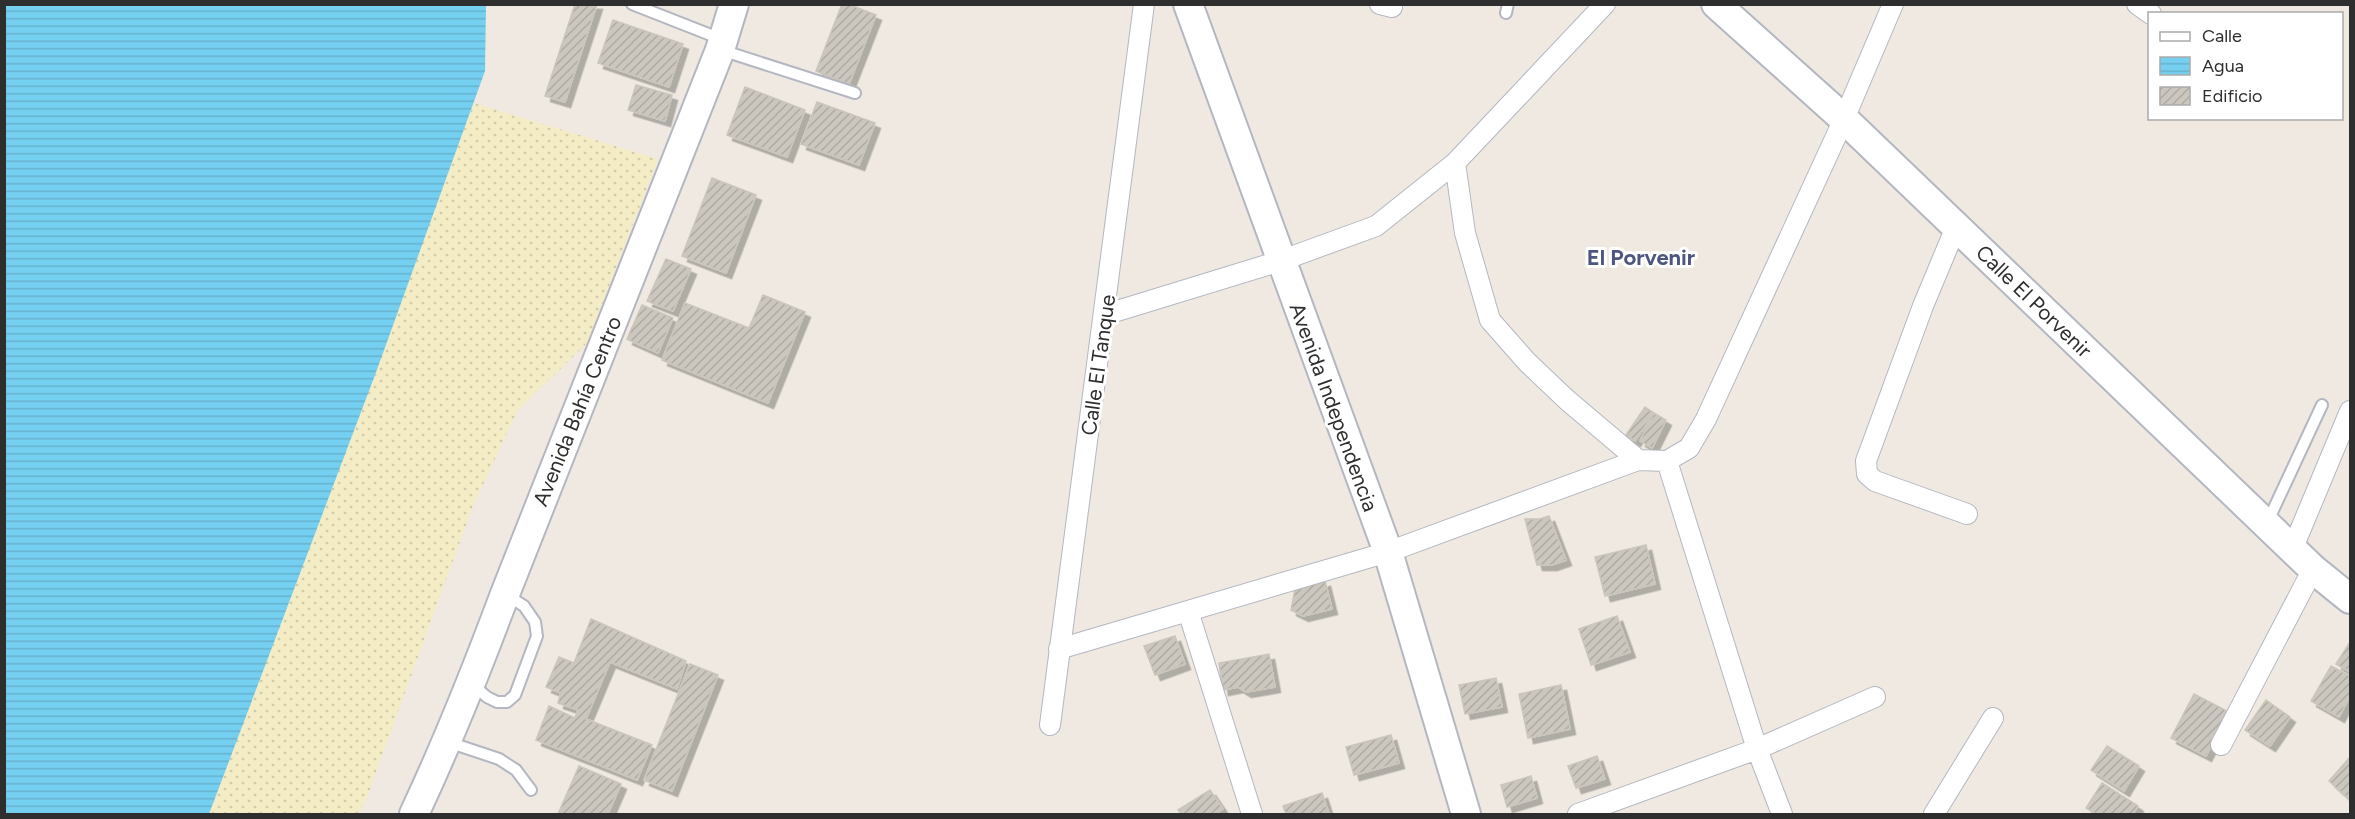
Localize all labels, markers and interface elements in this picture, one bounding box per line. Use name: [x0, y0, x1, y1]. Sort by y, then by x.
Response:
legend: [2148, 12, 2343, 120]
text: Calle: [2202, 25, 2242, 47]
text: Agua: [2202, 55, 2244, 77]
text: Edificio: [2202, 85, 2263, 107]
street label: Calle El Porvenir: [1971, 240, 2097, 362]
district label: El Porvenir: [1587, 244, 1696, 271]
street label: Calle El Tanque: [1076, 293, 1120, 437]
street label: Avenida Independencia: [1285, 299, 1383, 515]
street label: Avenida Bahía Centro: [527, 312, 627, 510]

